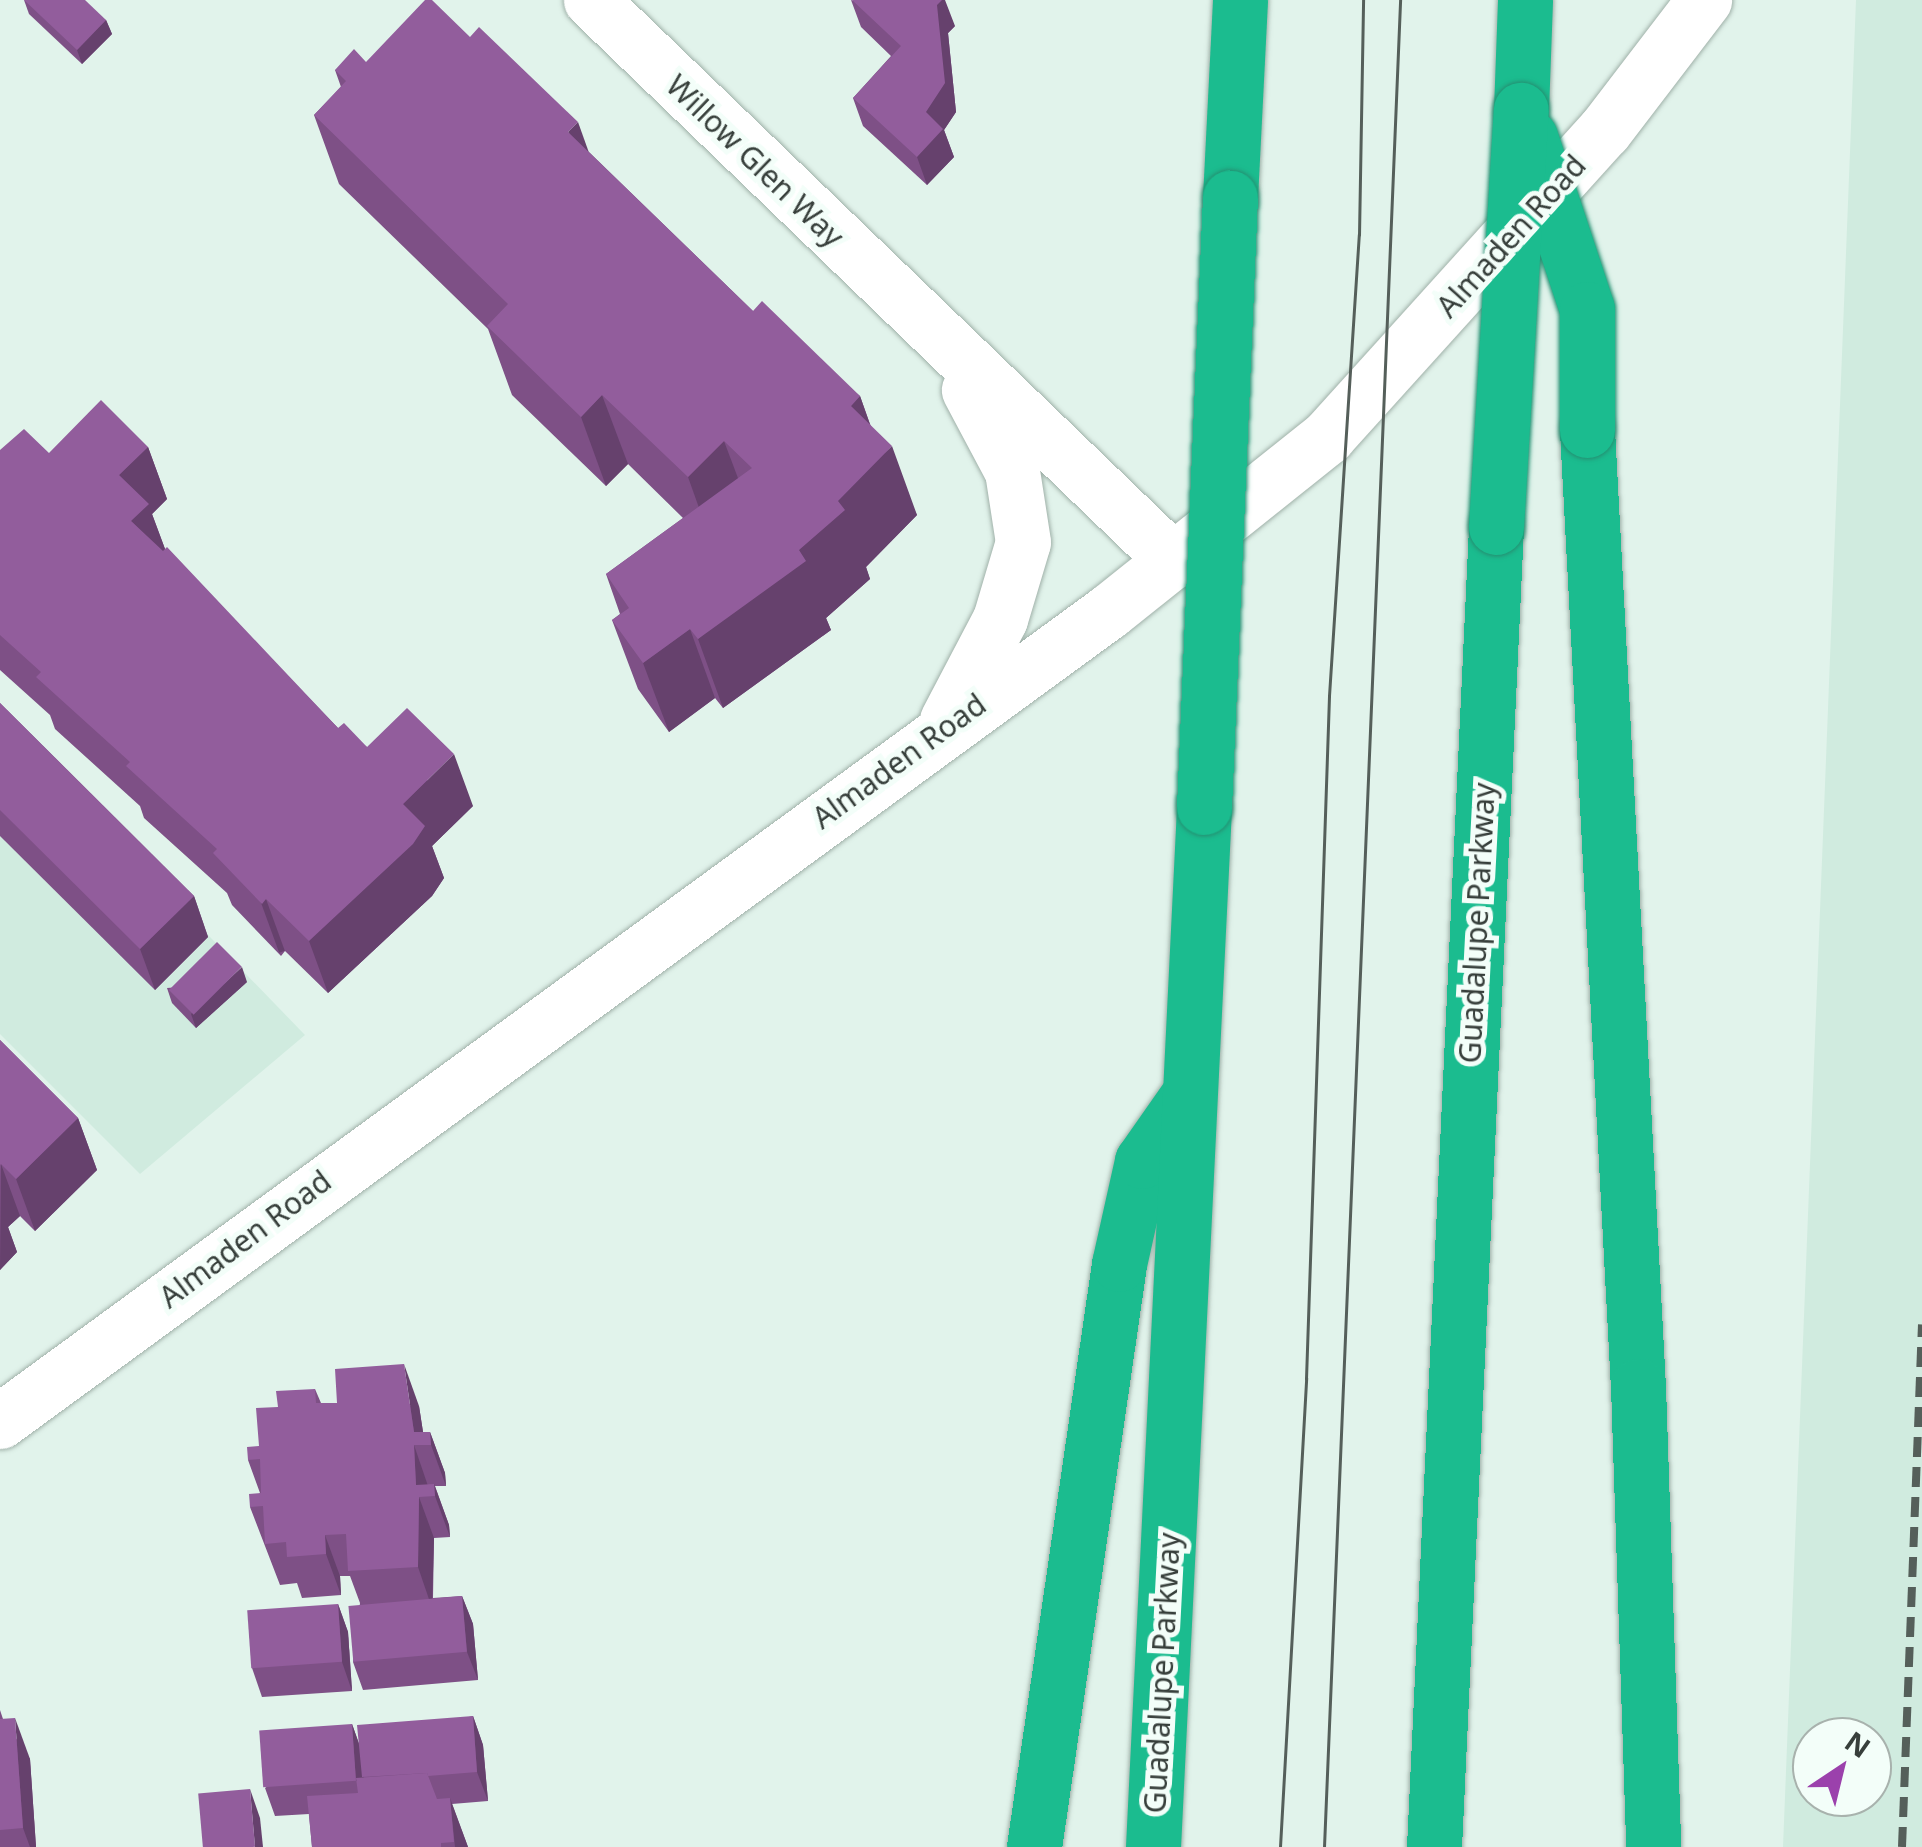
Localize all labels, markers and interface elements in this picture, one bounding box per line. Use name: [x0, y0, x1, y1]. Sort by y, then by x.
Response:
street label: Willow Glen Way: [659, 67, 851, 255]
street label: Almaden Road: [1429, 148, 1593, 324]
street label: Almaden Road: [805, 686, 993, 836]
street label: Guadalupe Parkway: [1452, 782, 1502, 1064]
street label: Almaden Road: [152, 1163, 338, 1315]
street label: Guadalupe Parkway: [1137, 1532, 1187, 1814]
north arrow: [1792, 1717, 1892, 1817]
text: N: [1838, 1722, 1878, 1766]

